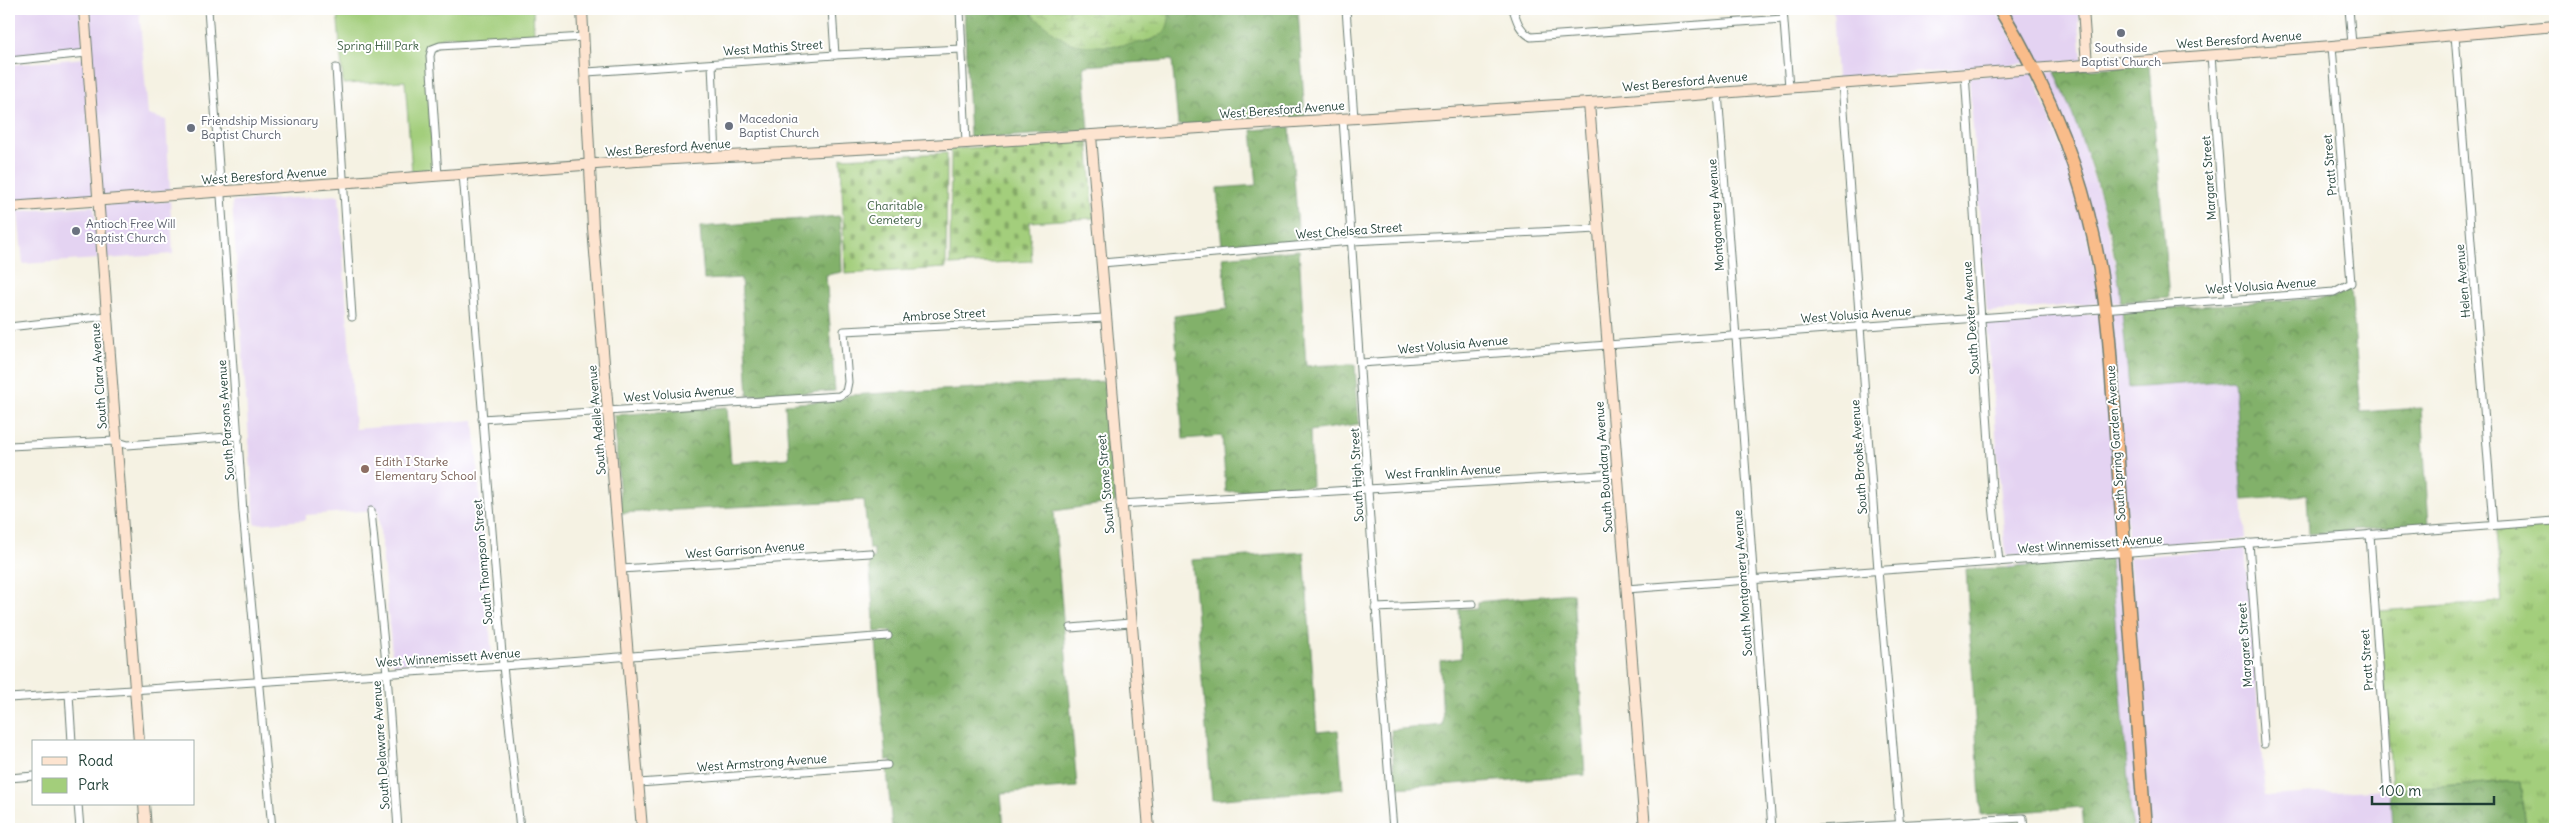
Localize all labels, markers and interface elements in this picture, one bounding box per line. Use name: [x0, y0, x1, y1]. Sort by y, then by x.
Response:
marker: Southside Baptist Church: [2115, 27, 2127, 39]
street label: West Beresford Avenue: [2176, 28, 2302, 51]
street label: West Mathis Street: [723, 37, 823, 58]
park label: Spring Hill Park: [337, 38, 419, 53]
place label: Southside Baptist Church: [2081, 40, 2161, 69]
street label: West Beresford Avenue: [1622, 69, 1748, 94]
street label: West Beresford Avenue: [1219, 98, 1345, 121]
place label: Macedonia Baptist Church: [739, 111, 819, 140]
place label: Friendship Missionary Baptist Church: [201, 113, 318, 142]
marker: Macedonia Baptist Church: [723, 120, 735, 132]
marker: Friendship Missionary Baptist Church: [185, 122, 197, 134]
street label: Pratt Street: [2319, 134, 2340, 196]
street label: Margaret Street: [2198, 135, 2219, 221]
street label: West Beresford Avenue: [605, 136, 731, 159]
street label: Montgomery Avenue: [1704, 158, 1727, 272]
street label: West Beresford Avenue: [201, 164, 327, 187]
park label: Charitable Cemetery: [867, 198, 923, 227]
place label: Antioch Free Will Baptist Church: [86, 216, 176, 245]
street label: West Chelsea Street: [1295, 219, 1403, 242]
marker: Antioch Free Will Baptist Church: [70, 225, 82, 237]
street label: Helen Avenue: [2452, 243, 2473, 319]
street label: South Dexter Avenue: [1959, 261, 1982, 375]
street label: West Volusia Avenue: [2205, 274, 2317, 297]
street label: West Volusia Avenue: [1800, 303, 1912, 326]
street label: Ambrose Street: [902, 305, 986, 324]
street label: South Clara Avenue: [87, 322, 110, 430]
street label: West Volusia Avenue: [1397, 332, 1509, 357]
street label: South Parsons Avenue: [214, 359, 237, 481]
street label: South Adelle Avenue: [584, 364, 609, 476]
street label: South Spring Garden Avenue: [2103, 365, 2128, 521]
street label: West Volusia Avenue: [623, 382, 735, 405]
street label: South Brooks Avenue: [1847, 399, 1870, 515]
street label: South Boundary Avenue: [1591, 401, 1616, 533]
street label: South High Street: [1347, 428, 1366, 522]
street label: South Stone Street: [1094, 434, 1117, 534]
place label: Edith I Starke Elementary School: [375, 454, 476, 483]
street label: West Franklin Avenue: [1385, 461, 1501, 482]
marker: Edith I Starke Elementary School: [359, 463, 371, 475]
street label: South Thompson Street: [470, 499, 495, 625]
street label: South Montgomery Avenue: [1730, 509, 1755, 657]
street label: West Winnemissett Avenue: [2017, 531, 2163, 556]
street label: West Garrison Avenue: [685, 538, 805, 561]
street label: Margaret Street: [2234, 602, 2255, 688]
street label: Pratt Street: [2357, 629, 2376, 691]
street label: West Winnemissett Avenue: [375, 645, 521, 670]
street label: South Delaware Avenue: [369, 680, 392, 810]
legend: [32, 740, 195, 806]
street label: West Armstrong Avenue: [697, 750, 827, 775]
text: Road: [78, 751, 113, 770]
scale bar: [2372, 773, 2494, 805]
text: Park: [78, 775, 109, 794]
text: 100 m: [2379, 781, 2421, 800]

